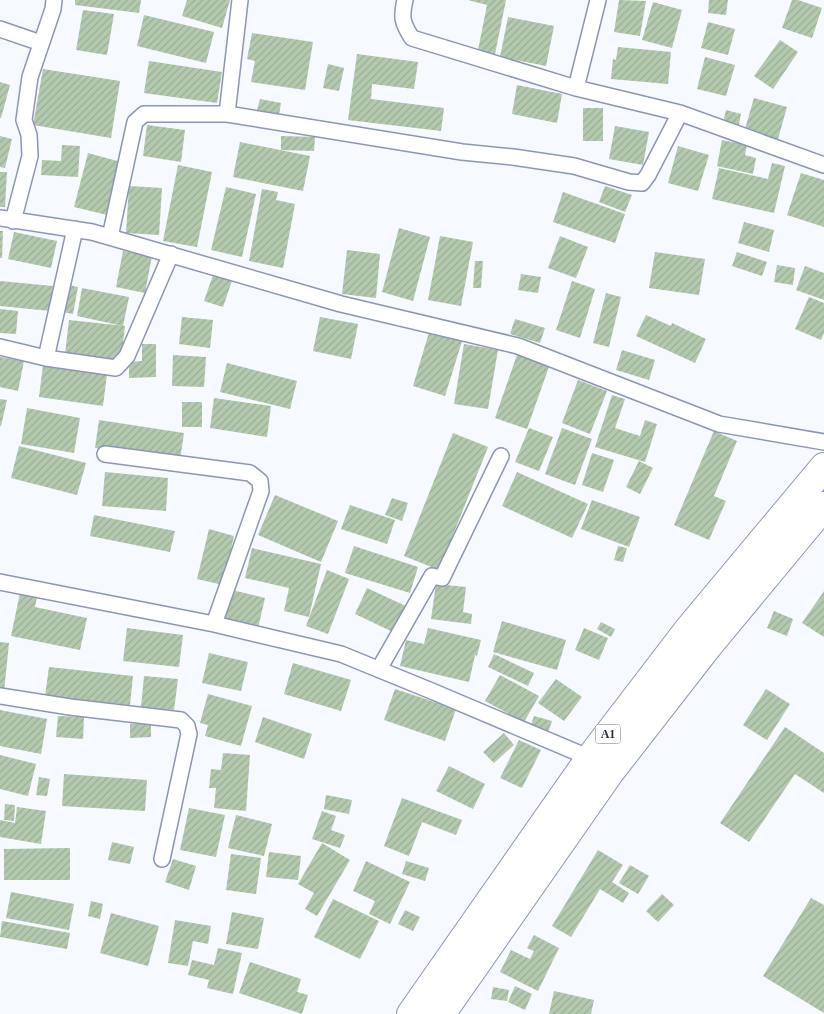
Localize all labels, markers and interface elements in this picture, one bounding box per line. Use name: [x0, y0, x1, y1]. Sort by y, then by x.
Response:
road number: A1: [596, 724, 620, 744]

